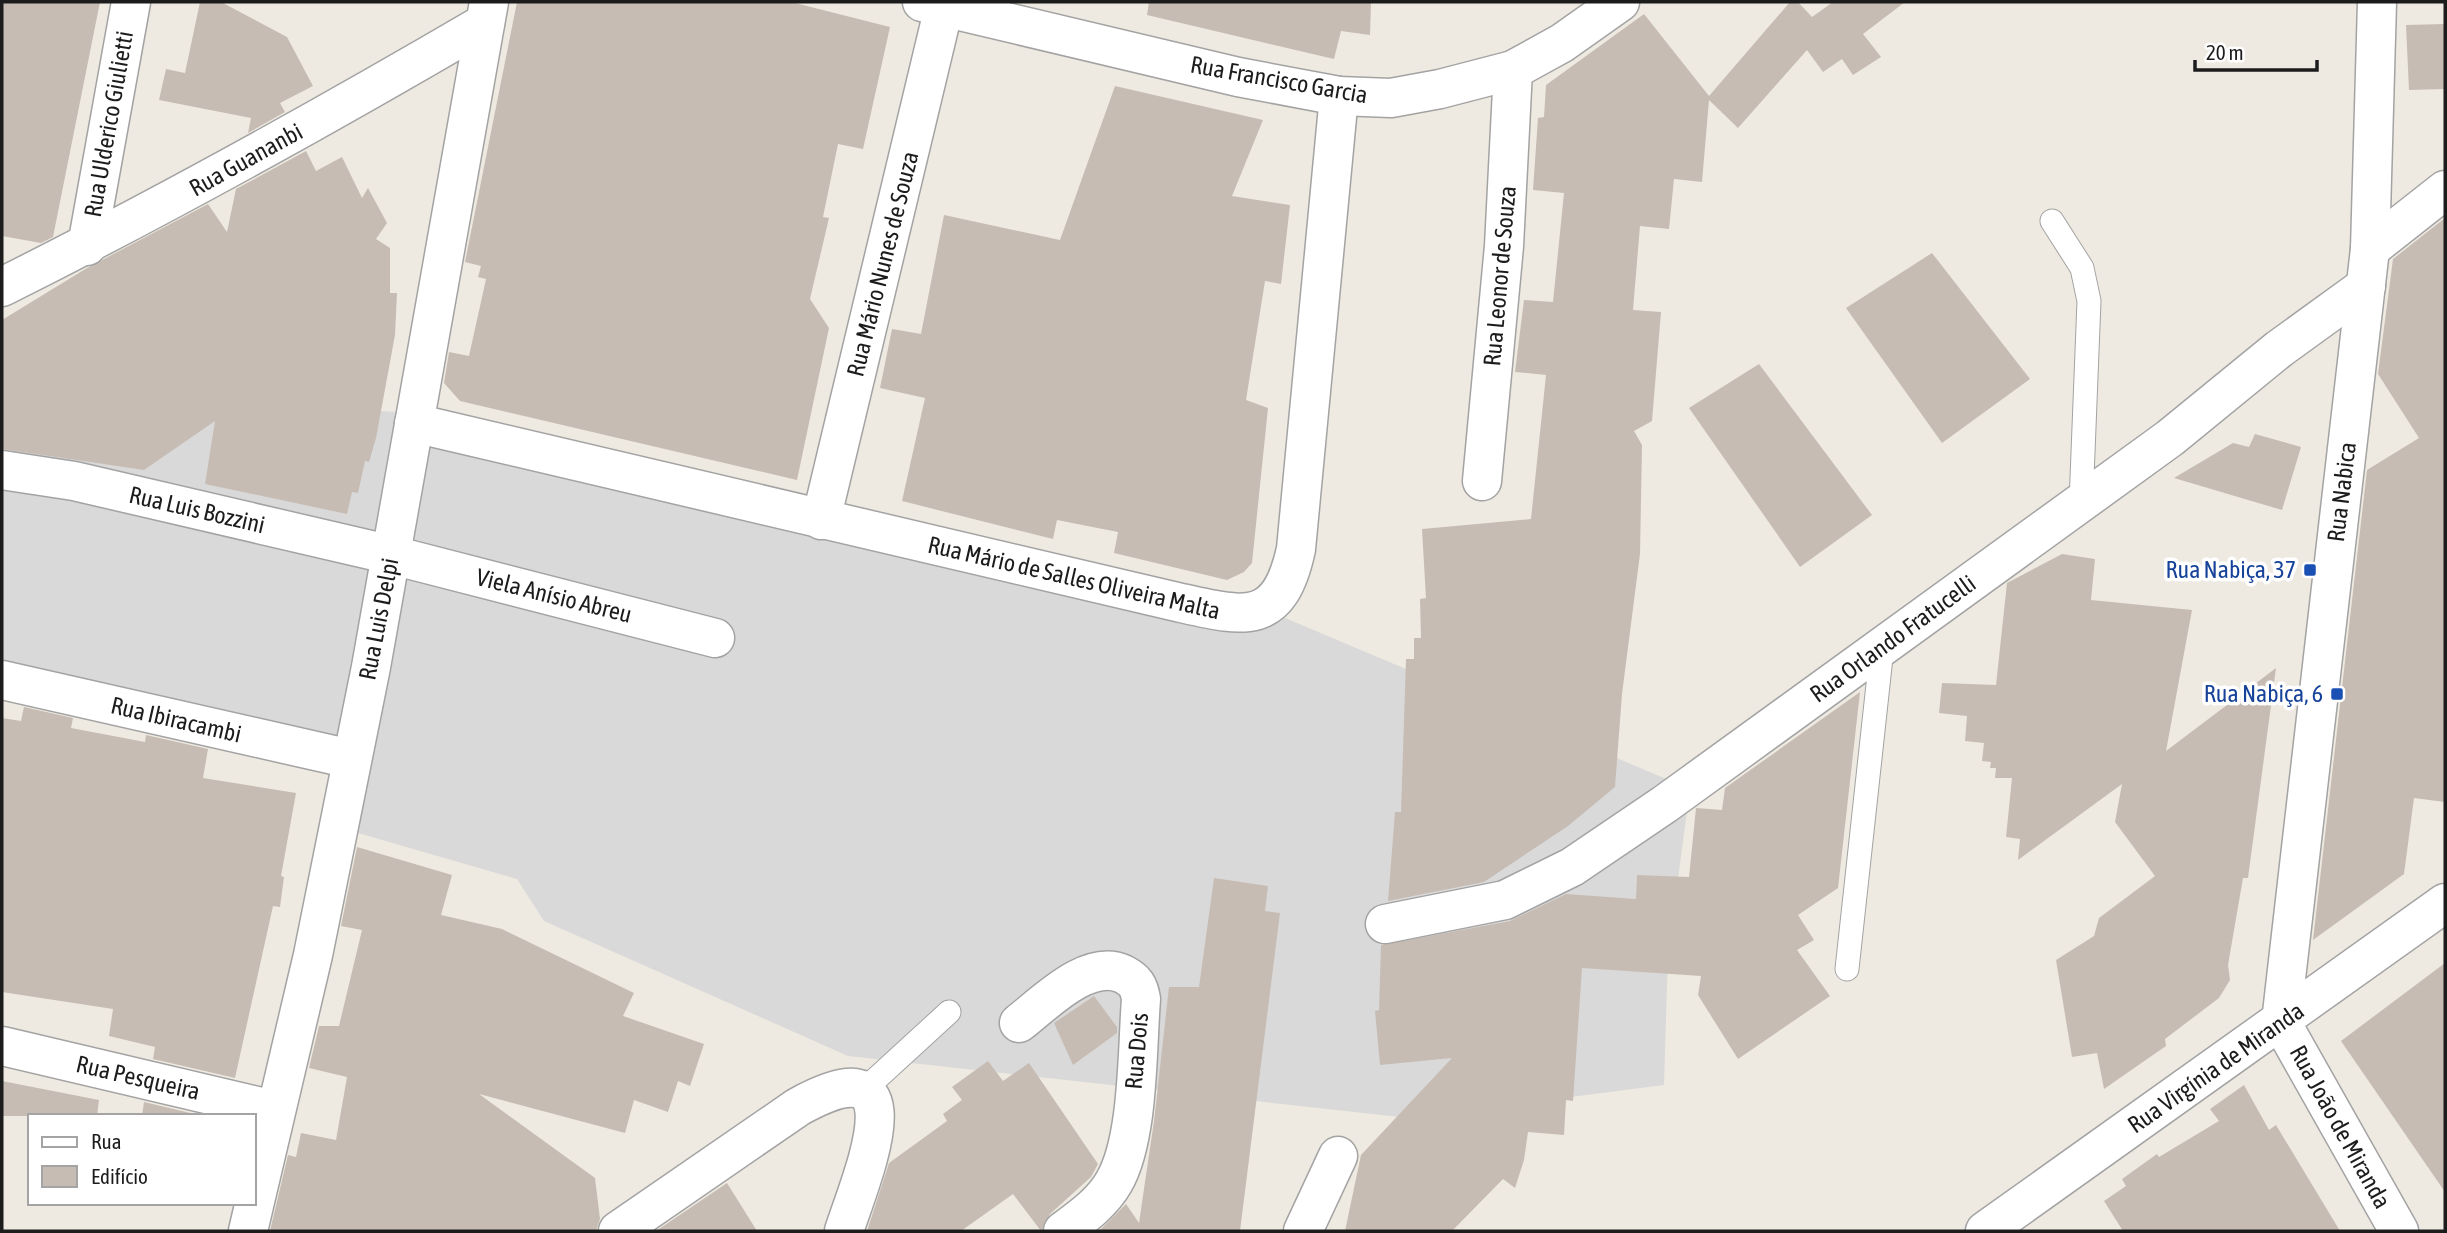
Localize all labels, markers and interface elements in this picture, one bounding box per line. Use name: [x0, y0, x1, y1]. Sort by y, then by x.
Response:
scale bar: [2195, 28, 2318, 72]
street label: Rua Ulderico Giulietti: [79, 29, 138, 219]
text: 20 m: [2206, 40, 2244, 64]
street label: Rua Francisco Garcia: [1188, 51, 1370, 108]
street label: Rua Guananbi: [185, 117, 307, 202]
street label: Rua Mário Nunes de Souza: [841, 149, 924, 379]
street label: Rua Leonor de Souza: [1478, 185, 1521, 367]
street label: Rua Nabica: [2322, 441, 2361, 543]
street label: Rua Luis Bozzini: [127, 481, 268, 538]
street label: Rua Mário de Salles Oliveira Malta: [925, 531, 1223, 624]
street label: Rua Luis Delpi: [353, 556, 404, 682]
place label: Rua Nabiça, 37: [2166, 556, 2296, 583]
marker: Rua Nabiça, 37: [2302, 562, 2318, 578]
street label: Viela Anísio Abreu: [474, 563, 635, 628]
street label: Rua Orlando Fratucelli: [1805, 570, 1981, 708]
place label: Rua Nabiça, 6: [2204, 680, 2323, 707]
marker: Rua Nabiça, 6: [2329, 686, 2345, 702]
street label: Rua Ibiracambi: [108, 691, 244, 748]
street label: Rua Virgínia de Miranda: [2123, 997, 2309, 1138]
street label: Rua Dois: [1120, 1012, 1153, 1090]
street label: Rua João de Miranda: [2285, 1041, 2396, 1213]
street label: Rua Pesqueira: [74, 1050, 203, 1105]
legend: [28, 1114, 256, 1205]
text: Rua: [91, 1129, 121, 1153]
text: Edifício: [91, 1164, 148, 1188]

